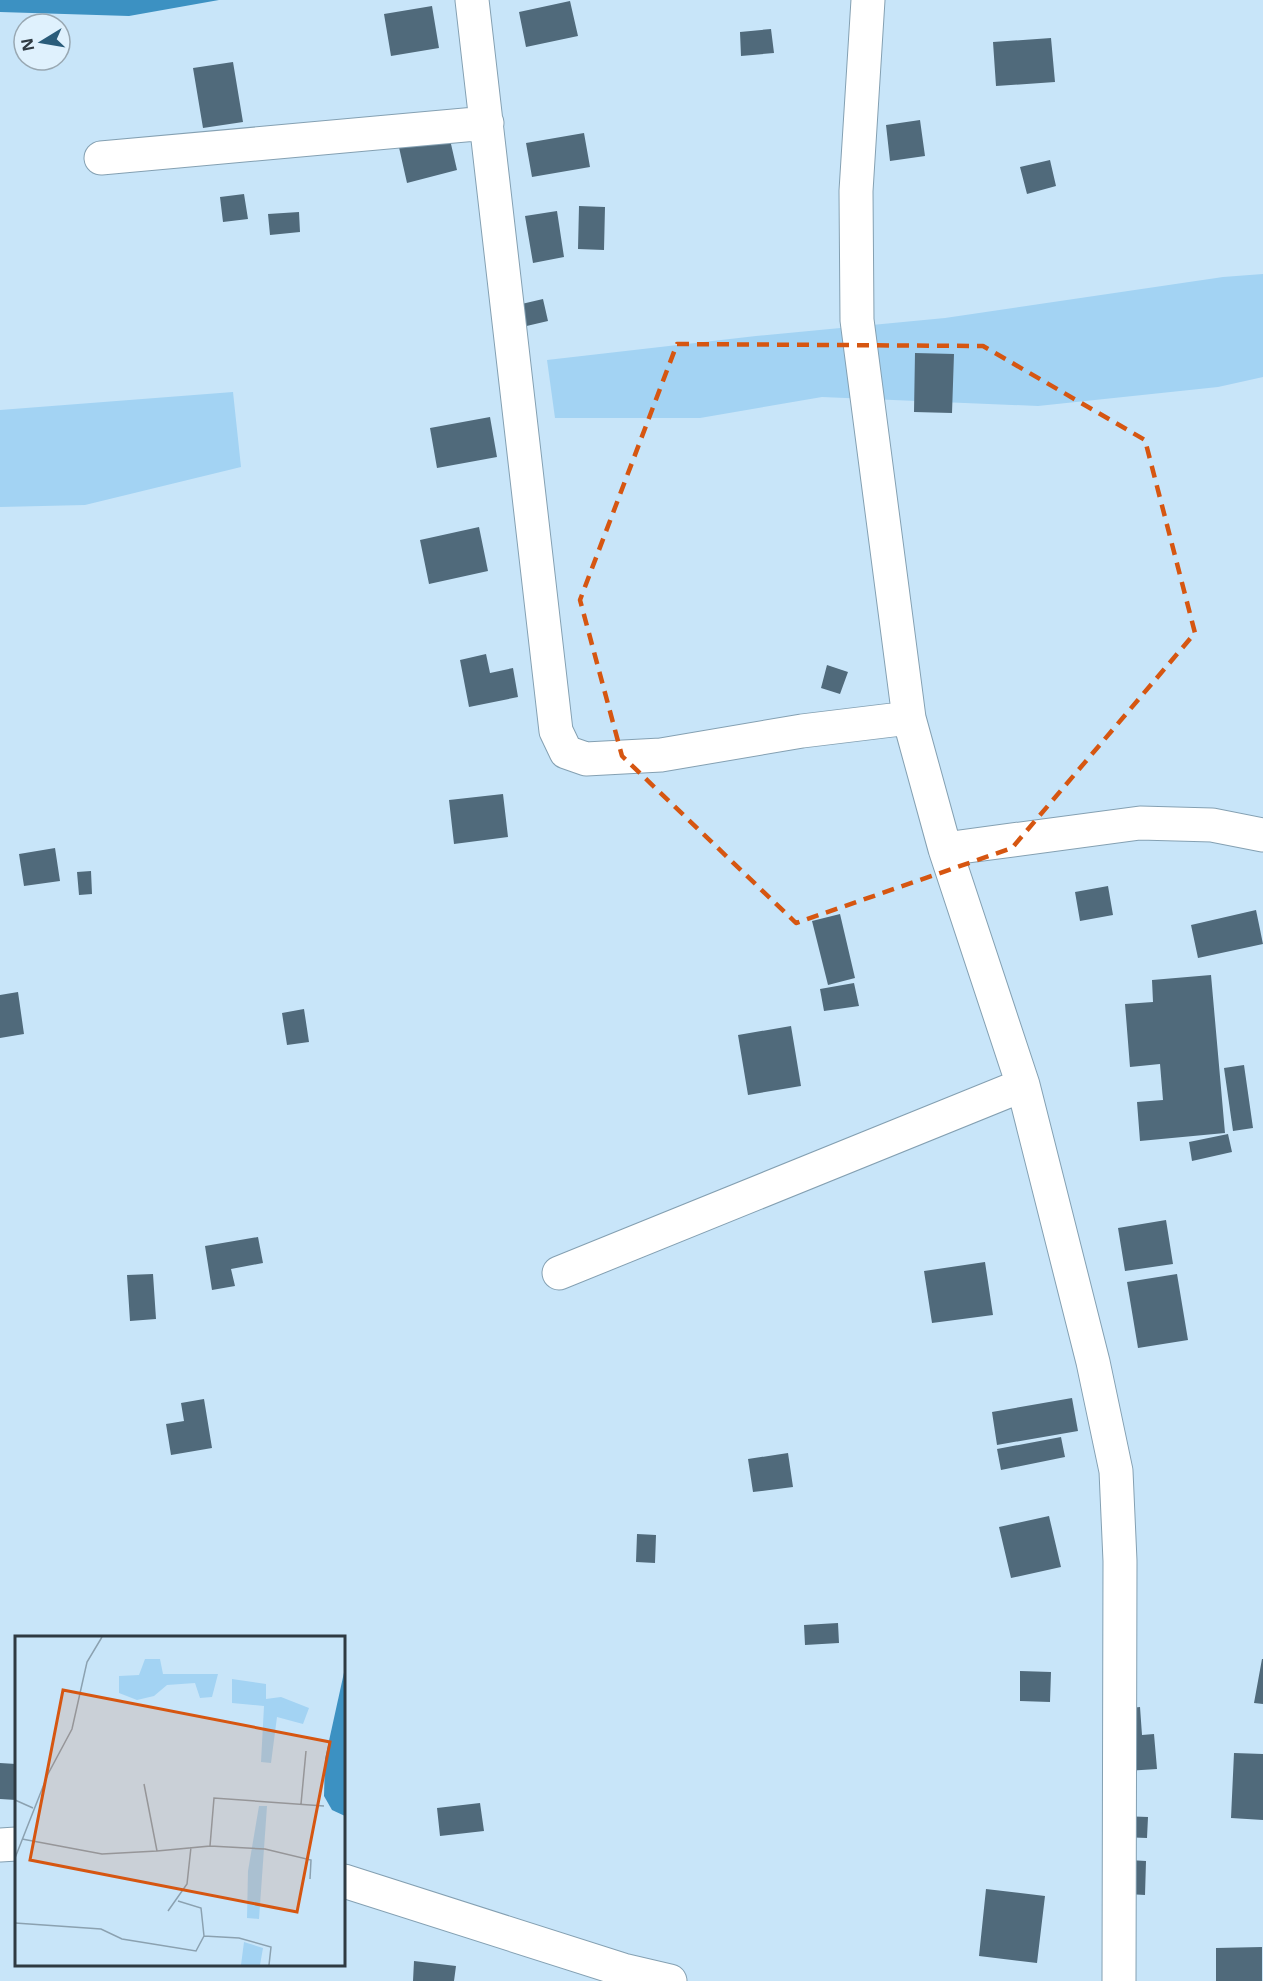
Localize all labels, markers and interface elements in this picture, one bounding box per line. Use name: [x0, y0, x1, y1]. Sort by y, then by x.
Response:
north arrow: [12, 12, 72, 72]
text: N: [15, 36, 39, 53]
inset map: [15, 1636, 345, 1966]

